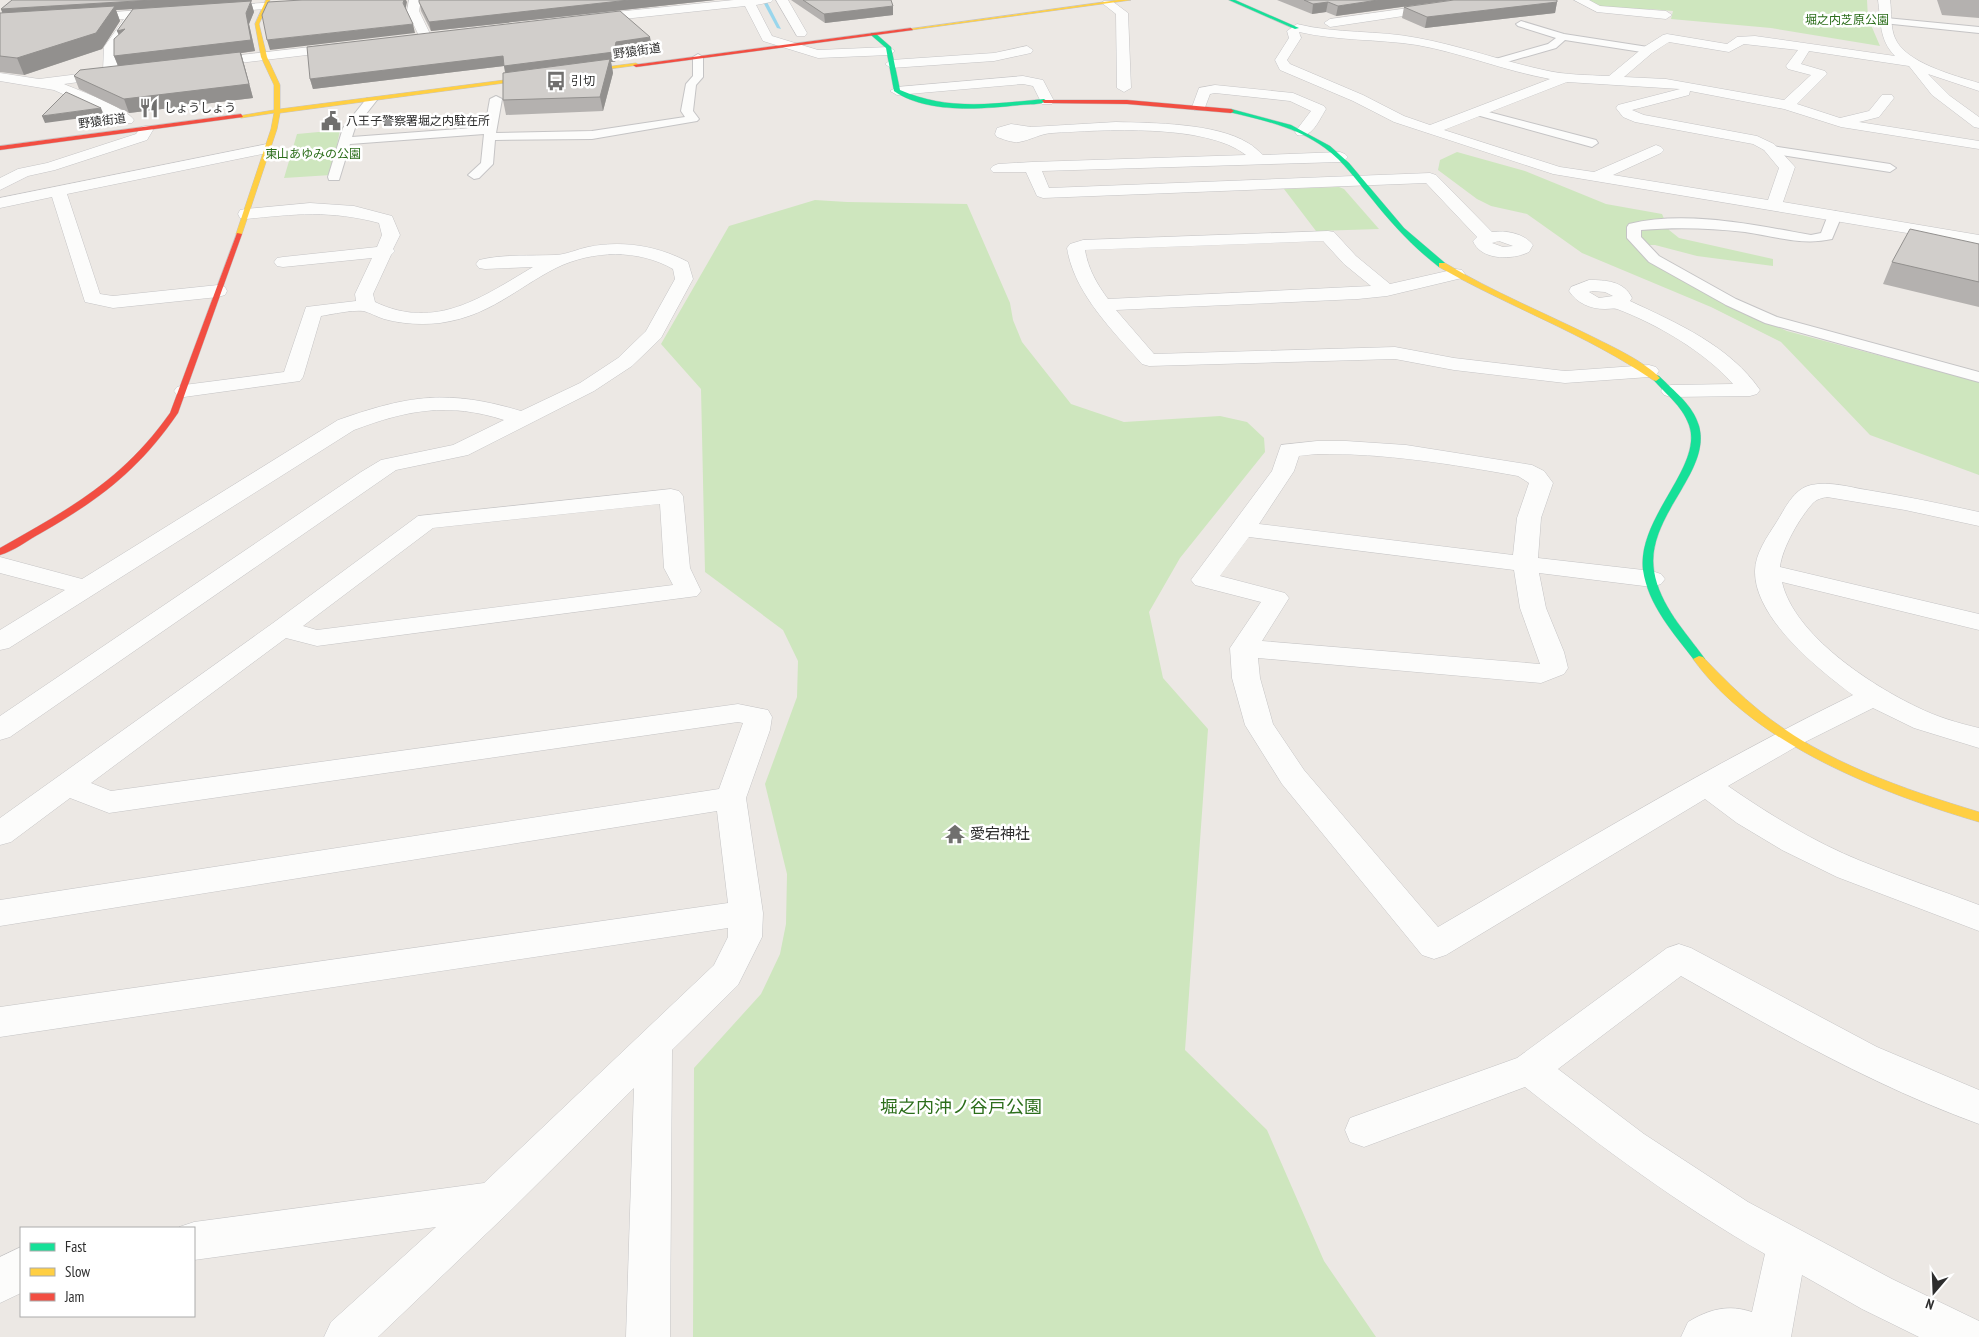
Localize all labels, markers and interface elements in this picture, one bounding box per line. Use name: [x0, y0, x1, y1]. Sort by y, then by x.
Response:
park label: 堀之内芝原公園: [1805, 12, 1889, 27]
street label: 野猿街道: [612, 40, 662, 61]
bus stop icon: 引切: [545, 70, 567, 92]
place label: 引切: [571, 73, 595, 88]
restaurant icon: しょうしょう: [138, 97, 160, 119]
place label: しょうしょう: [164, 100, 236, 115]
street label: 野猿街道: [77, 110, 127, 131]
public building icon: 八王子警察署堀之内駐在所: [320, 110, 342, 132]
place label: 八王子警察署堀之内駐在所: [346, 113, 490, 128]
park label: 東山あゆみの公園: [265, 146, 361, 161]
temple icon: 愛宕神社: [944, 823, 966, 845]
place label: 愛宕神社: [970, 824, 1030, 843]
park label: 堀之内沖ノ谷戸公園: [880, 1095, 1042, 1118]
legend: [20, 1227, 195, 1317]
text: Fast: [65, 1237, 86, 1256]
text: Slow: [65, 1262, 90, 1281]
north arrow: [1909, 1267, 1959, 1317]
text: Jam: [64, 1287, 84, 1306]
text: N: [1923, 1295, 1936, 1314]

